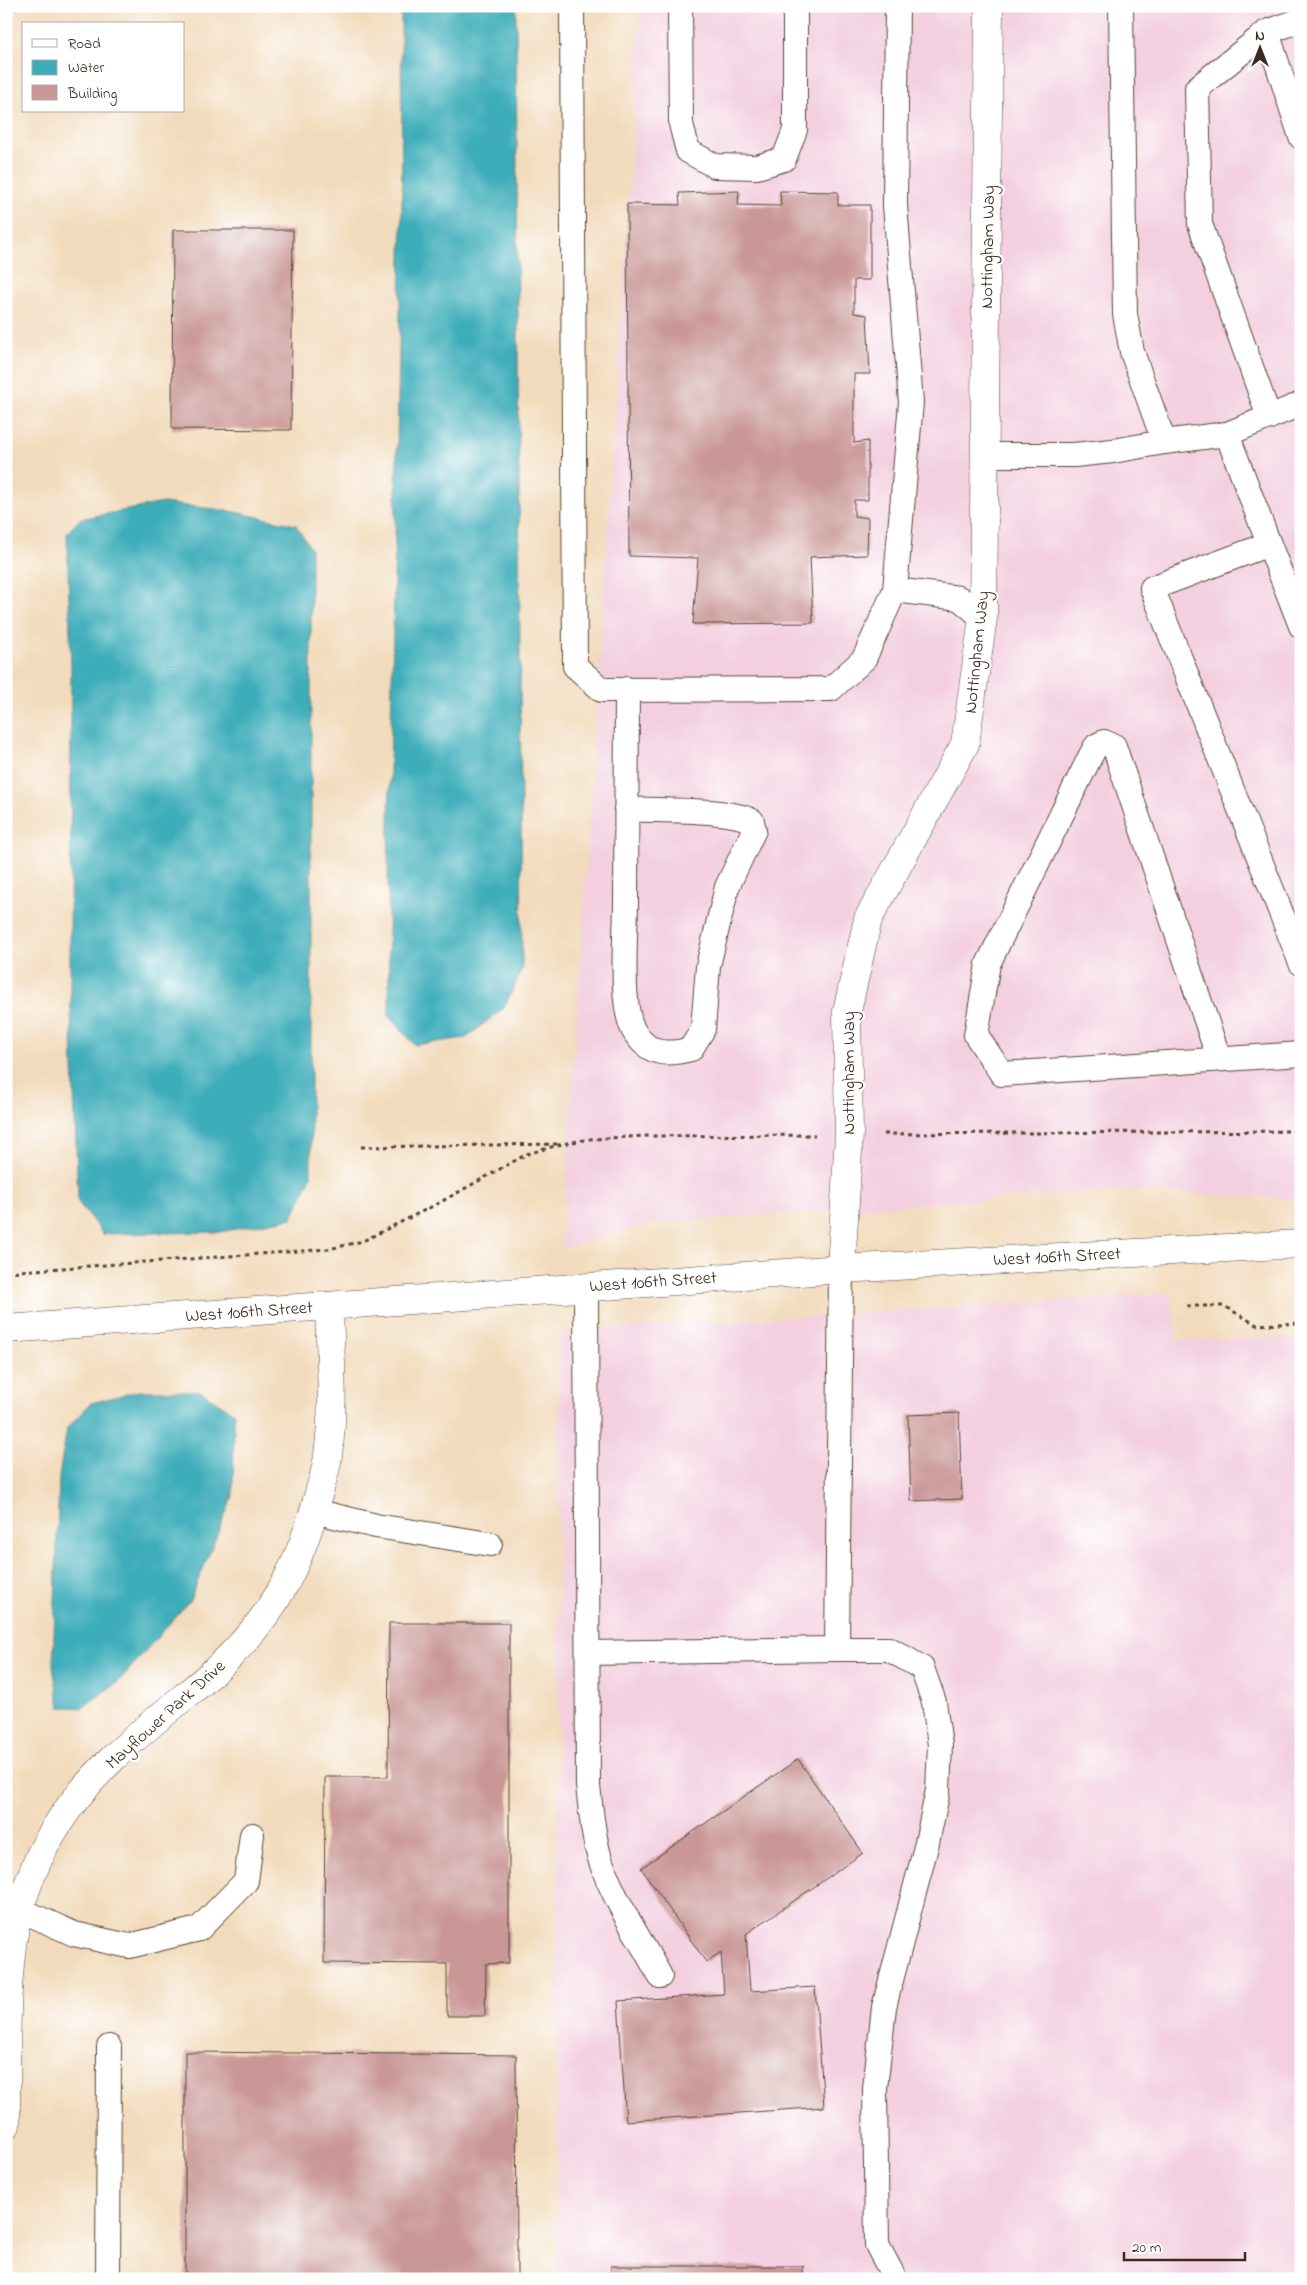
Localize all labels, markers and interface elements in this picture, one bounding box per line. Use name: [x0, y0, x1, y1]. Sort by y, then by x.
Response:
legend: [22, 22, 185, 112]
north arrow: [1234, 22, 1284, 72]
text: N: [1255, 26, 1265, 47]
text: Road: [68, 33, 101, 55]
text: Water: [68, 57, 104, 79]
text: Building: [67, 83, 117, 106]
street label: Nottingham Way: [975, 185, 1004, 309]
street label: Nottingham Way: [959, 589, 998, 715]
street label: Nottingham Way: [837, 1011, 864, 1135]
street label: West 106th Street: [993, 1242, 1122, 1274]
street label: West 106th Street: [589, 1266, 718, 1300]
street label: West 106th Street: [185, 1296, 314, 1330]
street label: Mayflower Park Drive: [101, 1654, 233, 1777]
scale bar: [1124, 2230, 1246, 2262]
text: 20 m: [1132, 2237, 1162, 2259]

